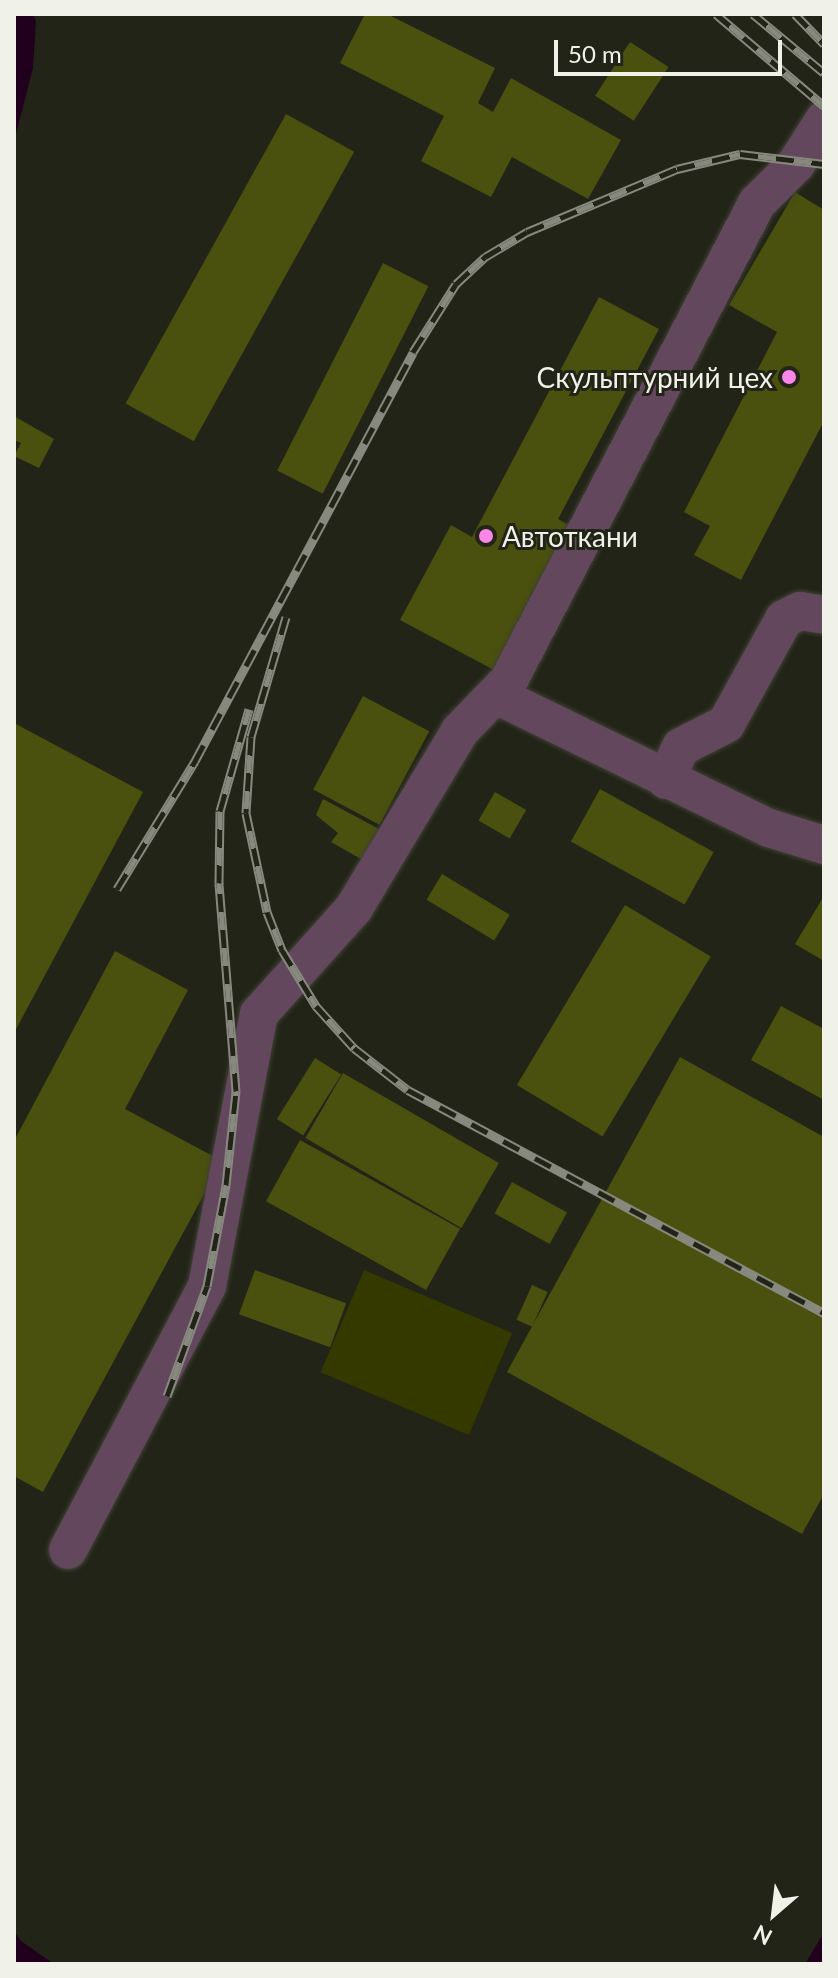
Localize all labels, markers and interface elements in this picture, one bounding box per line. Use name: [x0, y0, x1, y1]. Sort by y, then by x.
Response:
scale bar: [558, 24, 786, 74]
text: 50 m: [568, 39, 622, 68]
place label: Скульптурний цех: [537, 360, 773, 394]
marker: Скульптурний цех: [780, 368, 798, 386]
place label: Автоткани: [502, 519, 638, 553]
marker: Автоткани: [477, 527, 495, 545]
north arrow: [734, 1874, 814, 1954]
text: N: [749, 1920, 776, 1952]

